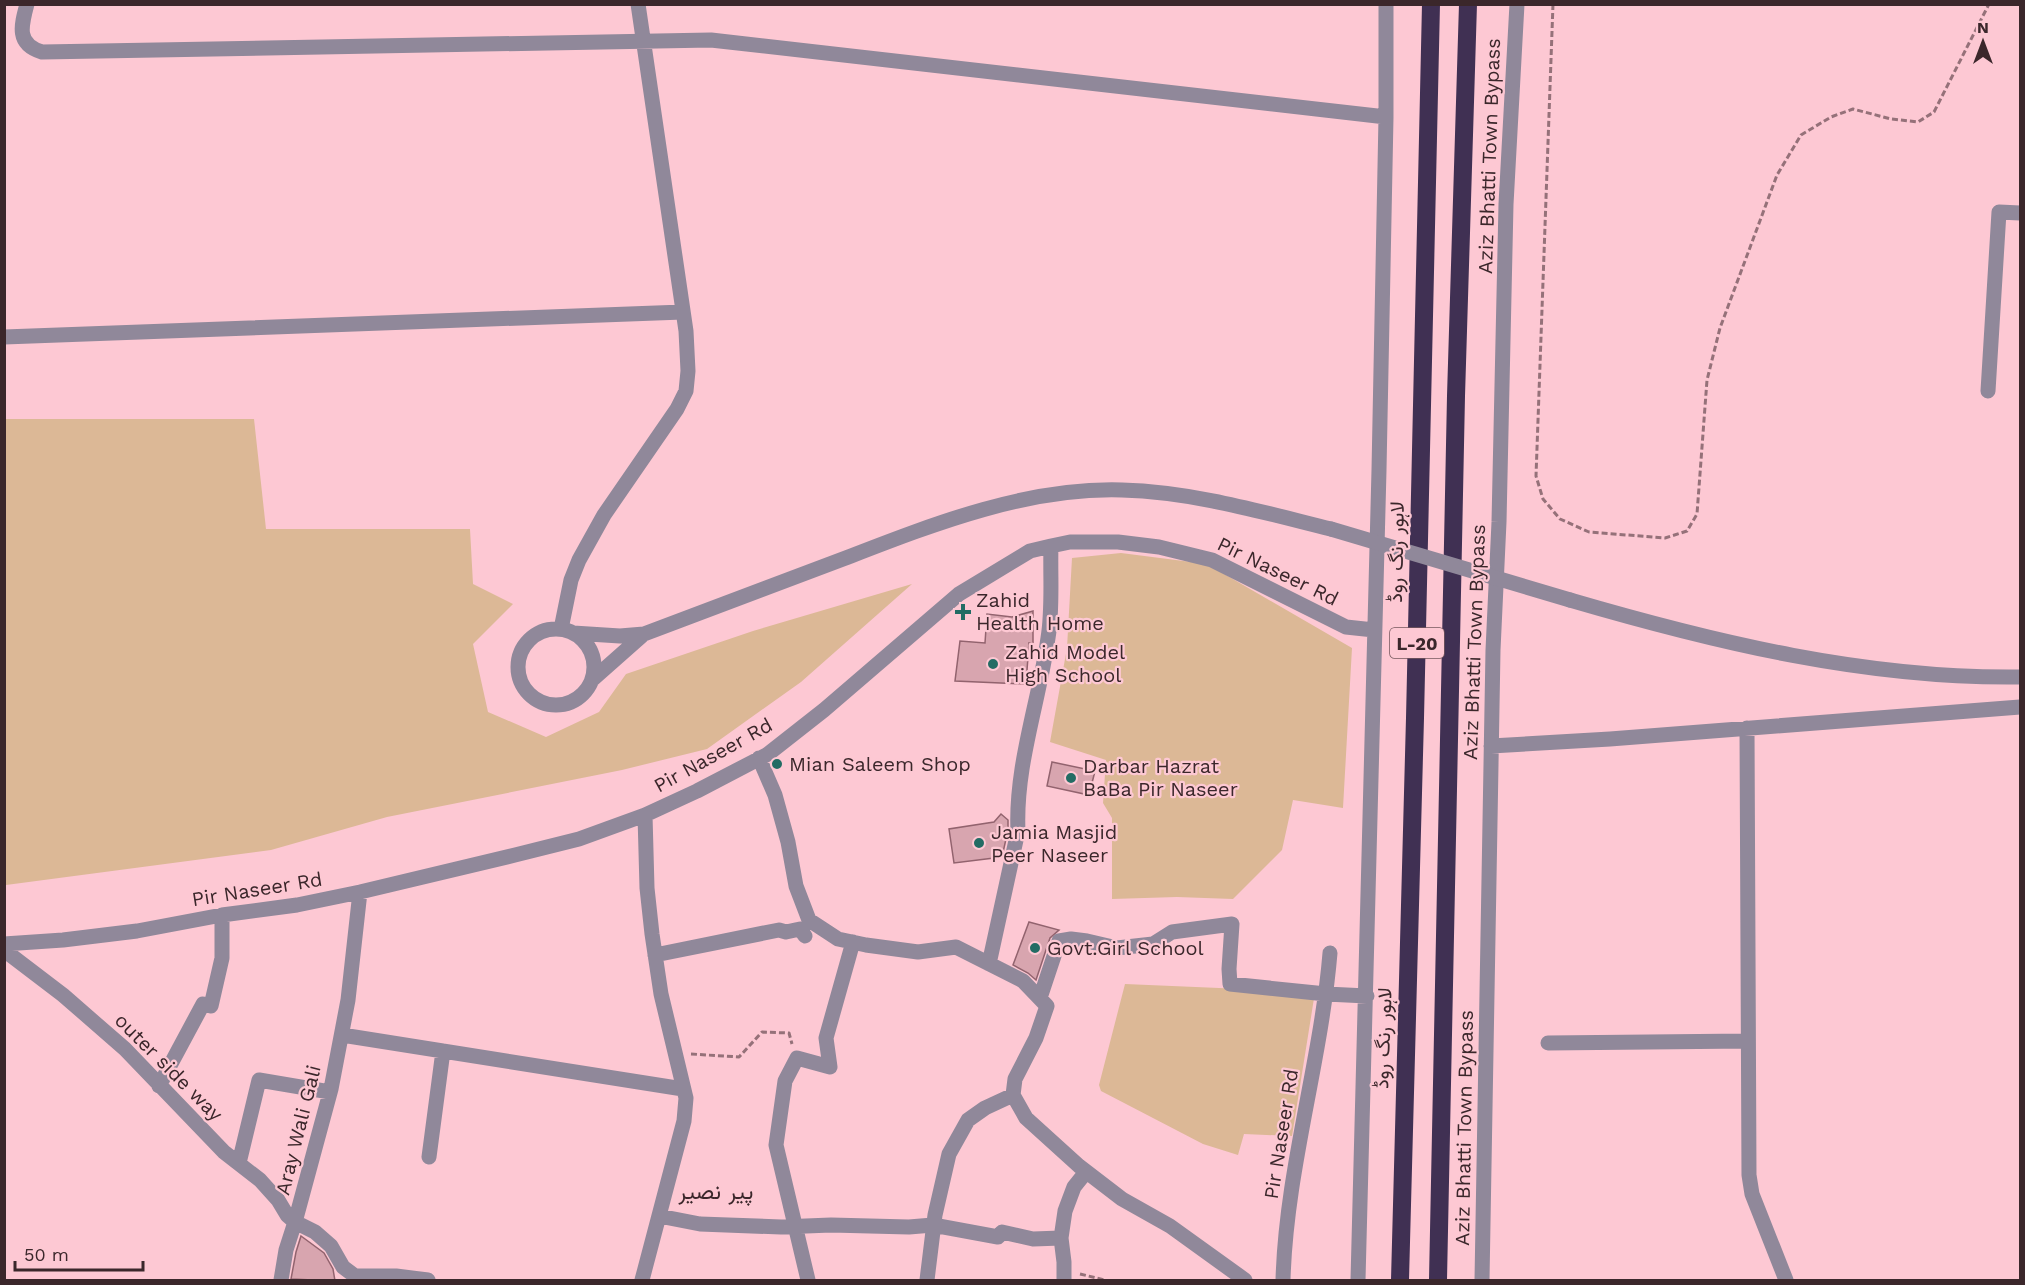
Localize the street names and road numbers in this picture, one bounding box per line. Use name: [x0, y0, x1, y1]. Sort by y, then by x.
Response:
street label: Aziz Bhatti Town Bypass: [1473, 38, 1505, 274]
street label: لاہور رنگ روڈ: [1383, 501, 1410, 603]
street label: Aziz Bhatti Town Bypass: [1458, 524, 1490, 760]
street label: Pir Naseer Rd: [1214, 531, 1342, 611]
road number: L-20: [1390, 628, 1444, 658]
street label: Pir Naseer Rd: [650, 713, 776, 797]
street label: Pir Naseer Rd: [190, 867, 324, 911]
street label: لاہور رنگ روڈ: [1369, 987, 1398, 1089]
street label: outer side way: [110, 1008, 228, 1126]
street label: Aziz Bhatti Town Bypass: [1450, 1010, 1478, 1246]
street label: Aray Wali Gali: [270, 1062, 326, 1198]
street label: Pir Naseer Rd: [1259, 1067, 1303, 1201]

